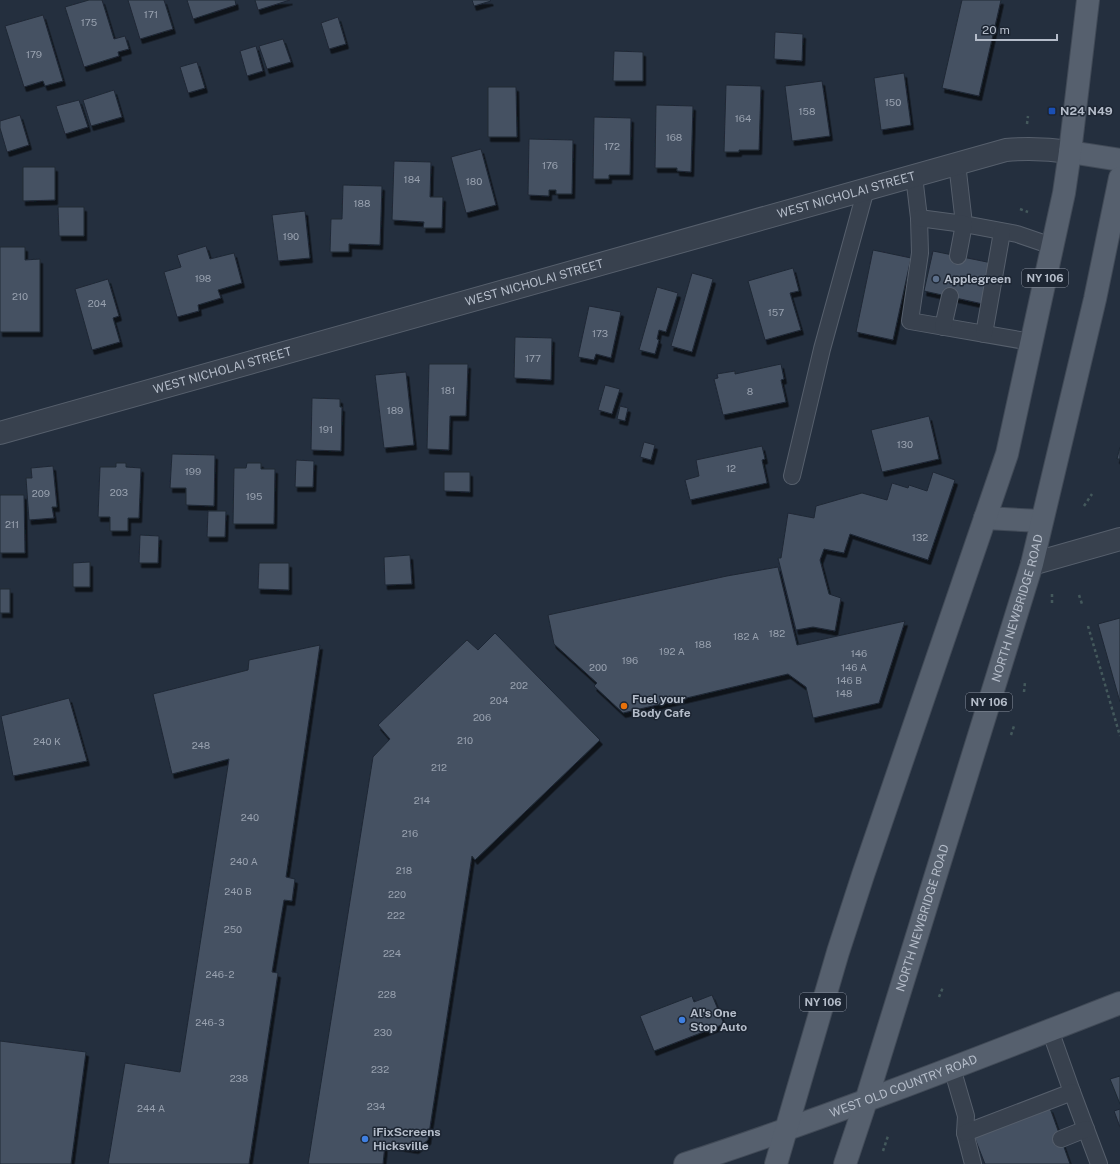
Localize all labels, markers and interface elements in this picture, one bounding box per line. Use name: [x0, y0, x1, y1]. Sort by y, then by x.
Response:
house number: 171: [144, 8, 158, 20]
house number: 175: [81, 16, 97, 28]
scale bar: [976, 16, 1057, 42]
text: 20 m: [982, 23, 1010, 37]
house number: 179: [26, 48, 42, 60]
house number: 150: [885, 96, 901, 108]
place label: N24 N49: [1060, 104, 1113, 118]
house number: 158: [799, 105, 815, 117]
marker: N24 N49: [1047, 106, 1057, 116]
house number: 164: [735, 112, 751, 124]
house number: 168: [666, 131, 682, 143]
house number: 172: [604, 140, 620, 152]
house number: 176: [542, 159, 558, 171]
street label: WEST NICHOLAI STREET: [775, 169, 917, 221]
house number: 184: [404, 173, 420, 185]
house number: 180: [466, 175, 482, 187]
house number: 188: [354, 197, 370, 209]
house number: 190: [283, 230, 299, 242]
street label: WEST NICHOLAI STREET: [464, 257, 605, 309]
road number: NY 106: [1022, 269, 1068, 287]
house number: 198: [195, 272, 211, 284]
place label: Applegreen: [944, 272, 1011, 286]
marker: Applegreen: [931, 274, 941, 284]
house number: 210: [12, 290, 28, 302]
house number: 204: [88, 297, 106, 309]
house number: 157: [768, 306, 784, 318]
house number: 173: [592, 327, 608, 339]
street label: WEST NICHOLAI STREET: [152, 344, 293, 397]
house number: 177: [525, 352, 541, 364]
house number: 181: [441, 384, 455, 396]
house number: 8: [747, 385, 753, 397]
house number: 189: [387, 404, 403, 416]
house number: 191: [319, 423, 333, 435]
house number: 130: [897, 438, 913, 450]
house number: 12: [726, 462, 736, 474]
house number: 199: [185, 465, 201, 477]
house number: 203: [110, 486, 128, 498]
house number: 209: [32, 487, 50, 499]
house number: 195: [246, 490, 262, 502]
house number: 211: [5, 518, 19, 530]
house number: 132: [912, 531, 928, 543]
street label: NORTH NEWBRIDGE ROAD: [989, 533, 1046, 684]
house number: 182: [769, 627, 785, 639]
house number: 182 A: [733, 630, 759, 642]
house number: 188: [695, 638, 711, 650]
house number: 192 A: [659, 645, 685, 657]
house number: 146: [851, 647, 867, 659]
house number: 196: [622, 654, 638, 666]
house number: 200: [589, 661, 607, 673]
house number: 146 A: [841, 661, 867, 673]
house number: 146 B: [836, 674, 862, 686]
house number: 202: [510, 679, 528, 691]
house number: 148: [836, 687, 852, 699]
place label: Fuel your Body Cafe: [632, 692, 691, 720]
road number: NY 106: [966, 693, 1012, 711]
house number: 204: [490, 694, 508, 706]
marker: Fuel your Body Cafe: [619, 701, 629, 711]
house number: 206: [473, 711, 491, 723]
house number: 210: [457, 734, 473, 746]
house number: 240 K: [33, 735, 61, 747]
house number: 248: [192, 739, 210, 751]
house number: 212: [431, 761, 447, 773]
house number: 214: [414, 794, 430, 806]
house number: 240: [241, 811, 259, 823]
house number: 216: [402, 827, 418, 839]
street label: NORTH NEWBRIDGE ROAD: [893, 843, 952, 993]
house number: 240 A: [230, 855, 258, 867]
house number: 218: [396, 864, 412, 876]
house number: 240 B: [224, 885, 252, 897]
house number: 220: [388, 888, 406, 900]
house number: 222: [387, 909, 405, 921]
house number: 250: [224, 923, 242, 935]
house number: 224: [383, 947, 401, 959]
house number: 246- 2: [206, 968, 235, 980]
house number: 228: [378, 988, 396, 1000]
road number: NY 106: [800, 993, 846, 1011]
place label: Al's One Stop Auto: [690, 1006, 747, 1034]
marker: Al's One Stop Auto: [677, 1015, 687, 1025]
house number: 246- 3: [195, 1016, 225, 1028]
house number: 230: [374, 1026, 392, 1038]
street label: WEST OLD COUNTRY ROAD: [828, 1052, 979, 1120]
house number: 232: [371, 1063, 389, 1075]
house number: 238: [230, 1072, 248, 1084]
house number: 234: [367, 1100, 385, 1112]
house number: 244 A: [137, 1102, 165, 1114]
place label: iFixScreens Hicksville: [373, 1125, 441, 1153]
marker: iFixScreens Hicksville: [360, 1134, 370, 1144]

